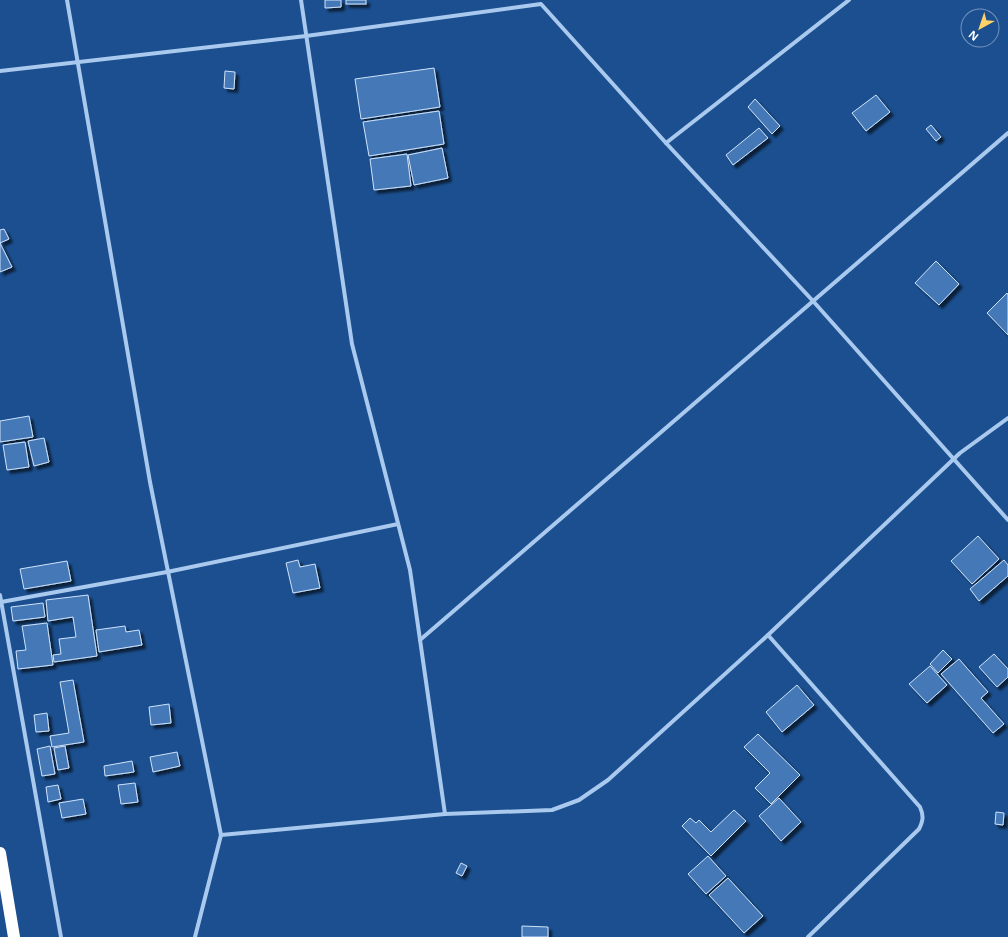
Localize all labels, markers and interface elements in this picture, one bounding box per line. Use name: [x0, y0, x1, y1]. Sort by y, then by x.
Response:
north arrow: [960, 8, 1000, 48]
text: N: [965, 27, 982, 45]

